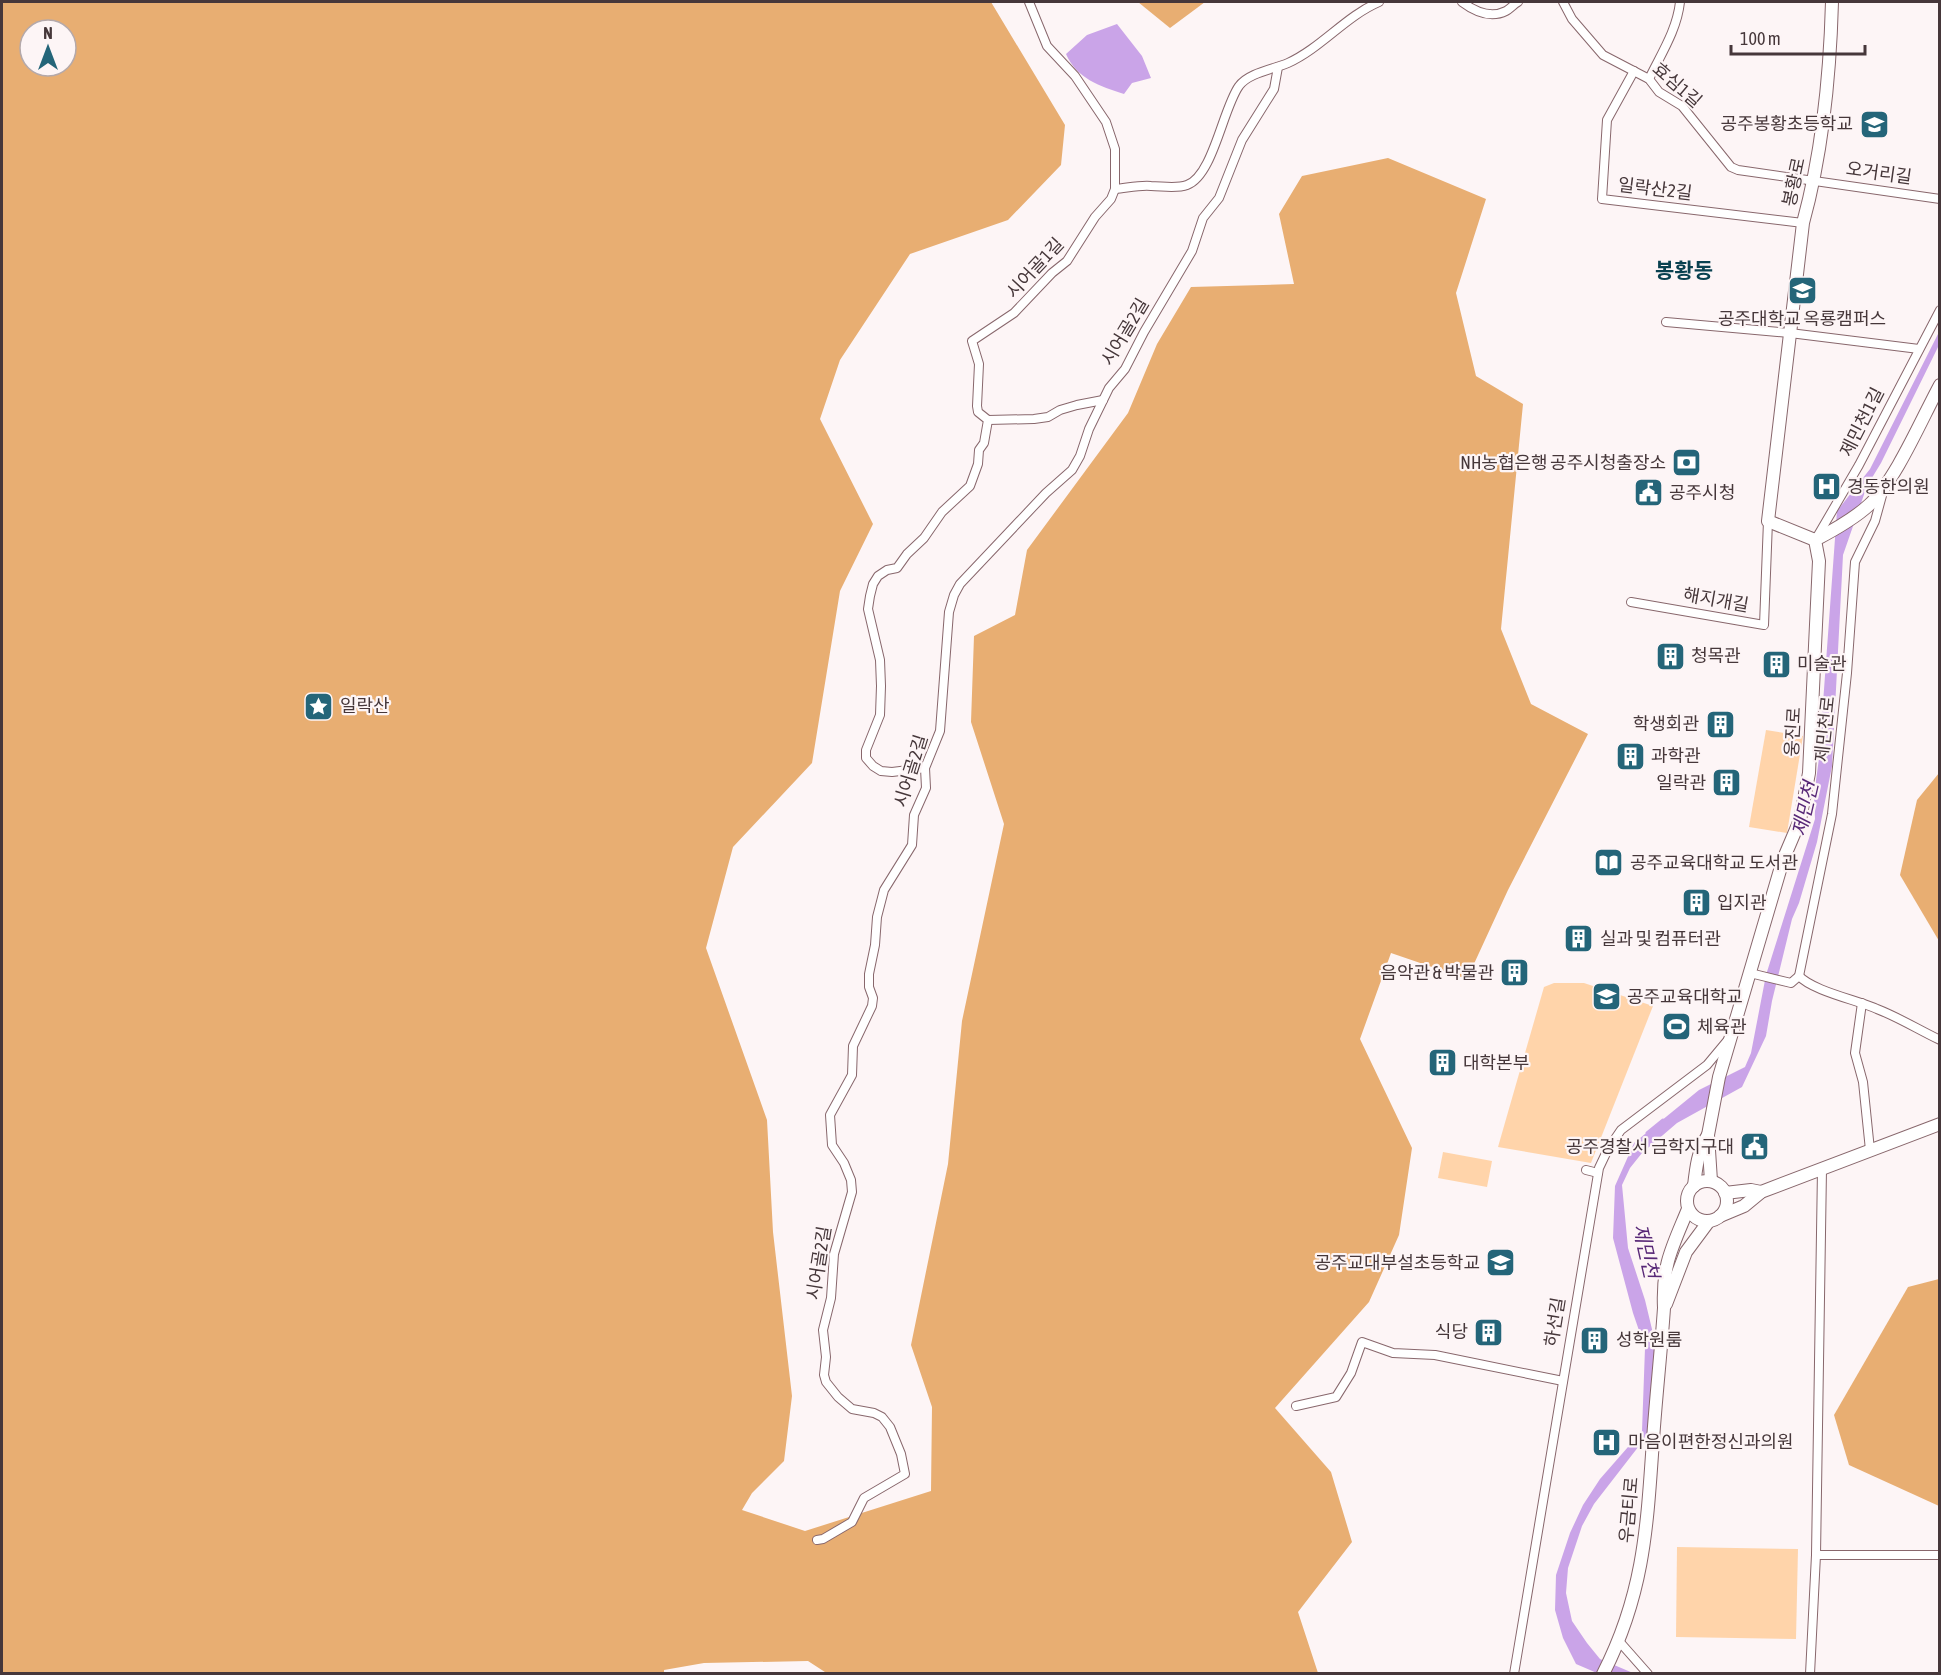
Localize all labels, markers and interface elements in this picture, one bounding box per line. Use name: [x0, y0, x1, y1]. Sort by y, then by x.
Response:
north arrow: [18, 18, 78, 78]
scale bar: [1731, 18, 1864, 56]
text: N: [43, 24, 53, 42]
text: 100 m: [1740, 28, 1781, 49]
street label: 효심1길: [1648, 58, 1706, 112]
school or university icon: 공주봉황초등학교: [1858, 108, 1890, 140]
place label: 공주봉황초등학교: [1721, 113, 1853, 134]
street label: 봉황로: [1778, 155, 1809, 208]
street label: 오거리길: [1845, 157, 1913, 188]
street label: 일락산2길: [1617, 174, 1693, 203]
street label: 시어골1길: [1001, 233, 1068, 302]
district label: 봉황동: [1655, 258, 1713, 282]
school or university icon: 공주대학교 옥룡캠퍼스: [1786, 274, 1818, 306]
street label: 시어골2길: [1096, 294, 1153, 369]
place label: 공주대학교 옥룡캠퍼스: [1718, 308, 1886, 329]
street label: 제민천1길: [1835, 384, 1888, 460]
bank icon: NH농협은행 공주시청출장소: [1671, 447, 1703, 479]
place label: NH농협은행 공주시청출장소: [1460, 452, 1666, 473]
hospital icon: 경동한의원: [1810, 471, 1842, 503]
place label: 경동한의원: [1847, 476, 1930, 497]
public building icon: 공주시청: [1632, 477, 1664, 509]
place label: 공주시청: [1669, 482, 1735, 503]
street label: 해지개길: [1682, 583, 1751, 616]
building icon: 청목관: [1654, 640, 1686, 672]
place label: 청목관: [1691, 645, 1741, 666]
building icon: 미술관: [1760, 648, 1792, 680]
place label: 미술관: [1797, 653, 1847, 674]
place icon: 일락산: [303, 690, 335, 722]
place label: 일락산: [340, 695, 390, 716]
street label: 제민천로: [1811, 695, 1838, 763]
street label: 웅진로: [1781, 707, 1804, 757]
building icon: 학생회관: [1704, 708, 1736, 740]
place label: 학생회관: [1633, 713, 1699, 734]
street label: 시어골2길: [890, 732, 931, 810]
building icon: 과학관: [1614, 740, 1646, 772]
place label: 과학관: [1651, 745, 1701, 766]
building icon: 일락관: [1711, 767, 1743, 799]
place label: 일락관: [1656, 772, 1706, 793]
water label: 제민천: [1787, 777, 1823, 838]
library icon: 공주교육대학교 도서관: [1593, 847, 1625, 879]
place label: 공주교육대학교 도서관: [1630, 852, 1799, 873]
building icon: 입지관: [1680, 887, 1712, 919]
place label: 입지관: [1717, 892, 1767, 913]
building icon: 실과 및 컴퓨터관: [1563, 923, 1595, 955]
place label: 실과 및 컴퓨터관: [1600, 928, 1721, 949]
building icon: 음악관 & 박물관: [1499, 957, 1531, 989]
place label: 음악관 & 박물관: [1380, 962, 1494, 983]
school or university icon: 공주교육대학교: [1590, 981, 1622, 1013]
place label: 공주교육대학교: [1627, 986, 1743, 1007]
sports icon: 체육관: [1660, 1011, 1692, 1043]
place label: 체육관: [1697, 1016, 1747, 1037]
building icon: 대학본부: [1426, 1047, 1458, 1079]
place label: 대학본부: [1463, 1052, 1529, 1073]
public building icon: 공주경찰서 금학지구대: [1739, 1131, 1771, 1163]
place label: 공주경찰서 금학지구대: [1566, 1136, 1734, 1157]
water label: 제민천: [1629, 1221, 1664, 1283]
street label: 시어골2길: [802, 1224, 835, 1301]
school or university icon: 공주교대부설초등학교: [1485, 1247, 1517, 1279]
place label: 공주교대부설초등학교: [1314, 1252, 1480, 1273]
street label: 하선길: [1540, 1296, 1569, 1348]
building icon: 식당: [1473, 1316, 1505, 1348]
place label: 식당: [1435, 1321, 1468, 1342]
building icon: 성학원룸: [1579, 1324, 1611, 1356]
place label: 성학원룸: [1616, 1329, 1682, 1350]
hospital icon: 마음이편한정신과의원: [1591, 1426, 1623, 1458]
place label: 마음이편한정신과의원: [1628, 1431, 1794, 1452]
street label: 우금티로: [1615, 1476, 1642, 1544]

